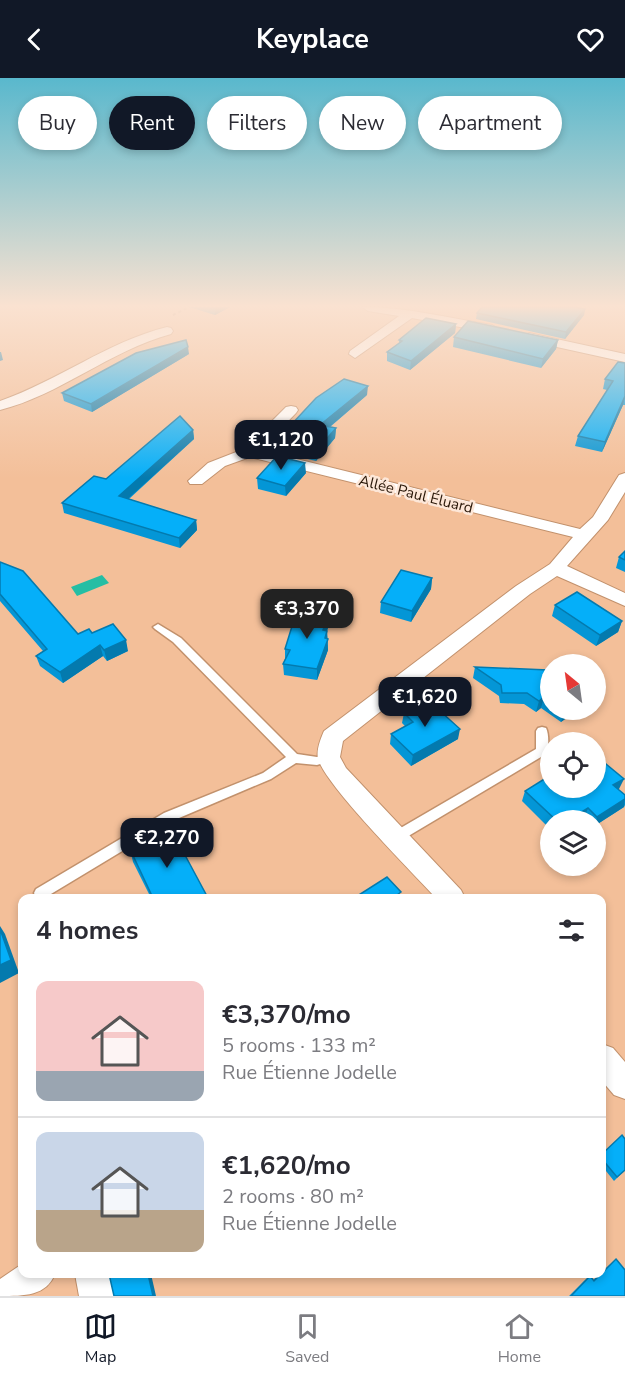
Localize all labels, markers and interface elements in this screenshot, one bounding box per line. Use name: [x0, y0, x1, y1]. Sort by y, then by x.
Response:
text: Keyplace: [256, 21, 369, 58]
icon: back: [18, 23, 51, 56]
icon: heart: [574, 23, 607, 56]
chip: Buy: [18, 96, 97, 150]
chip: Rent: [109, 96, 195, 150]
chip: Filters: [207, 96, 307, 150]
chip: New: [319, 96, 406, 150]
chip: Apartment: [418, 96, 562, 150]
pin: €1,120: [232, 420, 330, 471]
text: €1,120: [249, 426, 313, 453]
street label: Allée Paul Éluard: [357, 470, 475, 518]
pin: €3,370: [258, 589, 356, 640]
text: €3,370: [275, 595, 339, 622]
north arrow: [540, 654, 606, 720]
map controls: [540, 654, 606, 876]
pin: €1,620: [376, 677, 474, 728]
text: €1,620: [393, 683, 457, 710]
button: locate: [540, 732, 606, 798]
button: layers: [540, 810, 606, 876]
pin: €2,270: [118, 818, 216, 869]
text: €2,270: [135, 824, 199, 851]
text: 4 homes: [36, 913, 138, 948]
icon: filters: [555, 914, 588, 947]
text: €3,370/mo: [222, 997, 351, 1032]
icon: home: [84, 1005, 156, 1077]
text: 5 rooms · 133 m²: [222, 1032, 376, 1059]
text: Rue Étienne Jodelle: [222, 1059, 397, 1086]
text: €1,620/mo: [222, 1148, 351, 1183]
icon: home: [84, 1156, 156, 1228]
text: 2 rooms · 80 m²: [222, 1183, 364, 1210]
text: Rue Étienne Jodelle: [222, 1210, 397, 1237]
tab: Map: [84, 1310, 117, 1368]
tab: Saved: [285, 1310, 329, 1368]
tab: Home: [498, 1310, 541, 1368]

